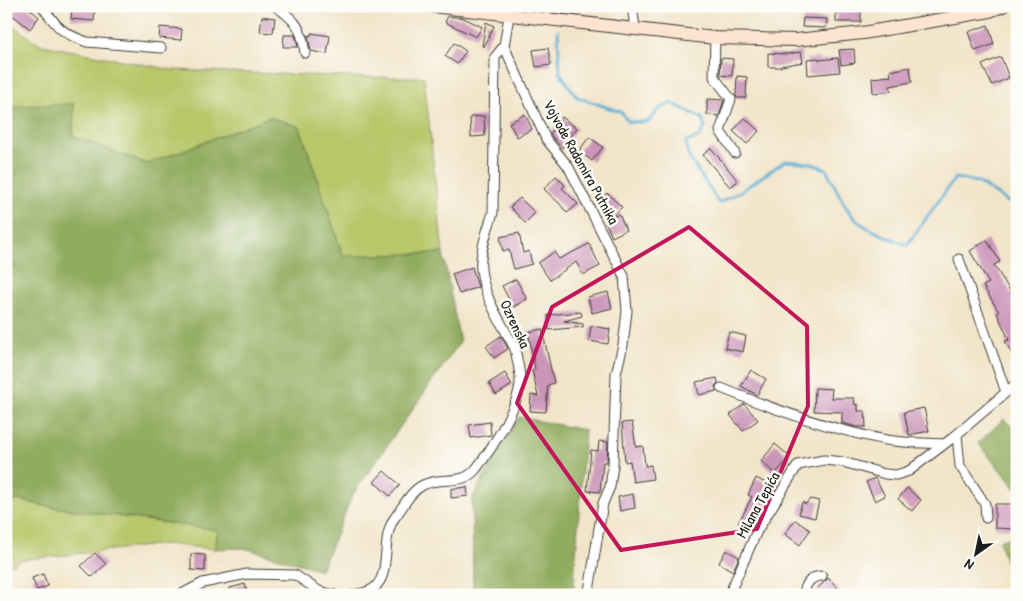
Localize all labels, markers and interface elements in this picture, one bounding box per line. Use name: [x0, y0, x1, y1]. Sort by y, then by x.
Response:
street label: Vojvode Radomira Putnika: [539, 96, 624, 228]
street label: Ozrenska: [495, 296, 536, 352]
street label: Milana Tepića: [731, 468, 784, 542]
north arrow: [950, 528, 1000, 578]
text: N: [960, 555, 977, 575]

